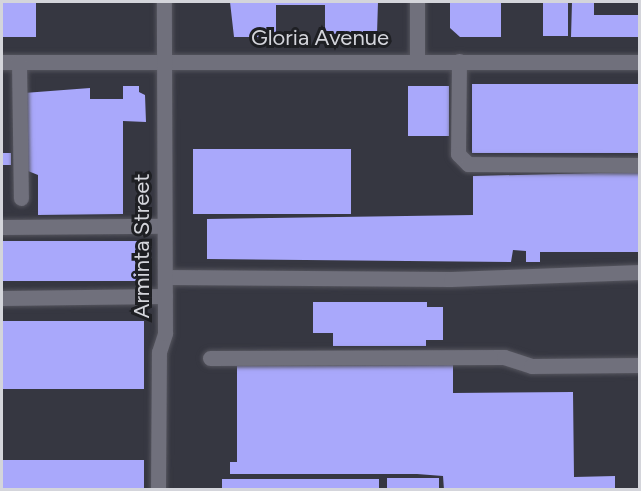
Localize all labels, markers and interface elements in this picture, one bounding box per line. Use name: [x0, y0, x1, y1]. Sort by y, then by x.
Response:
street label: Gloria Avenue: [251, 25, 389, 51]
street label: Arminta Street: [129, 174, 155, 318]

